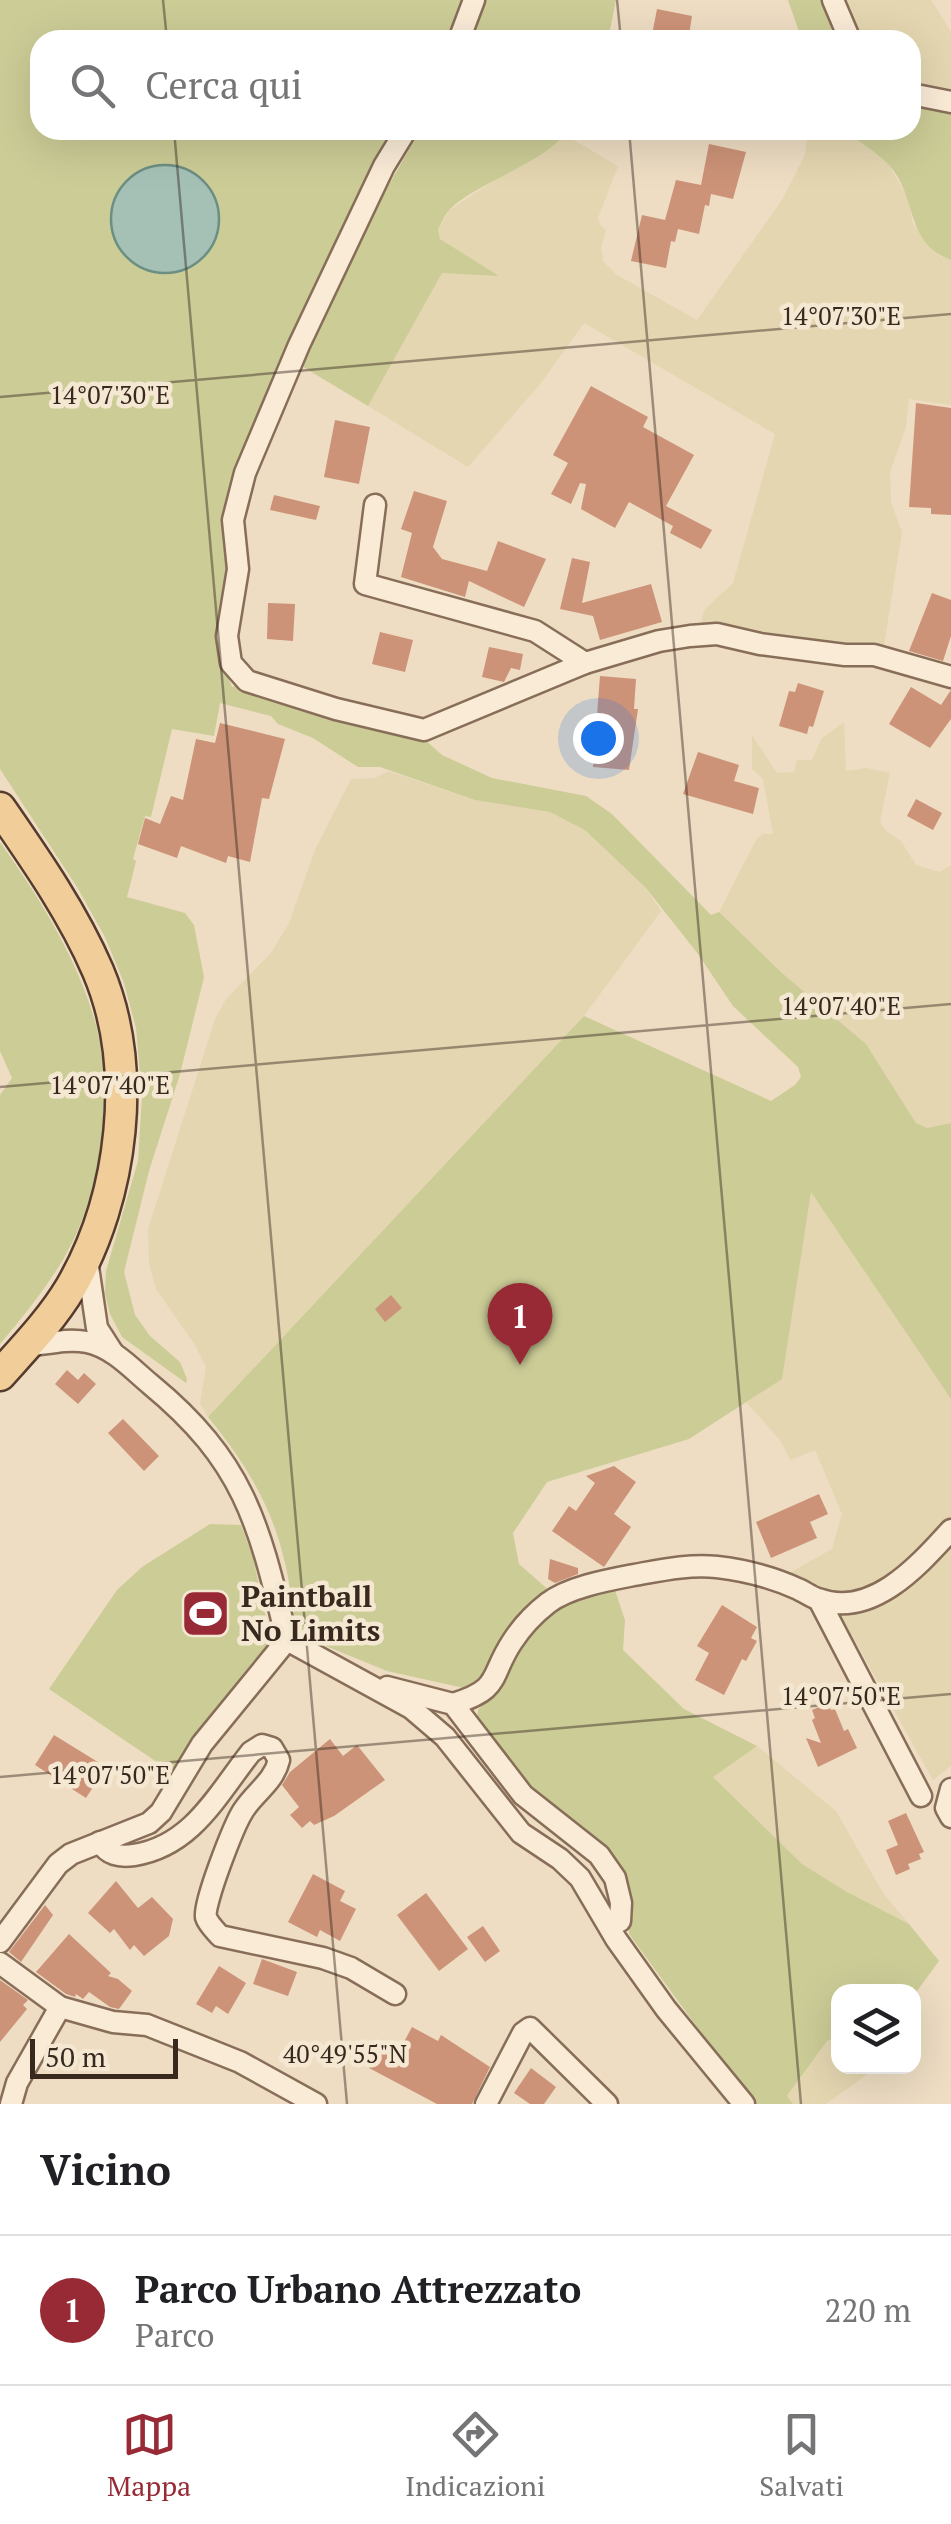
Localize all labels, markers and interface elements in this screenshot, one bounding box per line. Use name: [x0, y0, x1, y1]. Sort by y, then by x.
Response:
search box: [30, 30, 921, 140]
icon: search: [65, 58, 120, 113]
text: Cerca qui: [145, 60, 302, 110]
text: 14°07'30"E: [781, 299, 901, 332]
text: 14°07'30"E: [50, 378, 170, 411]
your location: [573, 713, 624, 764]
text: 14°07'40"E: [781, 989, 901, 1022]
text: 14°07'40"E: [50, 1068, 170, 1101]
pin: 1: [488, 1282, 552, 1365]
place label: Paintball No Limits: [241, 1576, 380, 1650]
sports icon: Paintball No Limits: [180, 1588, 232, 1640]
text: 14°07'50"E: [781, 1679, 901, 1712]
text: 14°07'50"E: [50, 1758, 170, 1791]
map controls: [831, 1984, 921, 2074]
button: layers: [831, 1984, 921, 2074]
scale bar: [30, 2034, 178, 2078]
text: 40°49'55"N: [283, 2037, 407, 2070]
text: 50 m: [45, 2038, 106, 2075]
text: Vicino: [40, 2141, 171, 2197]
text: Parco Urbano Attrezzato: [135, 2264, 581, 2314]
text: 1: [63, 2289, 82, 2331]
text: 220 m: [824, 2289, 911, 2331]
text: Parco: [135, 2314, 215, 2356]
tab: Mappa: [107, 2407, 191, 2504]
tab: Indicazioni: [405, 2407, 545, 2504]
tab: Salvati: [759, 2407, 844, 2504]

